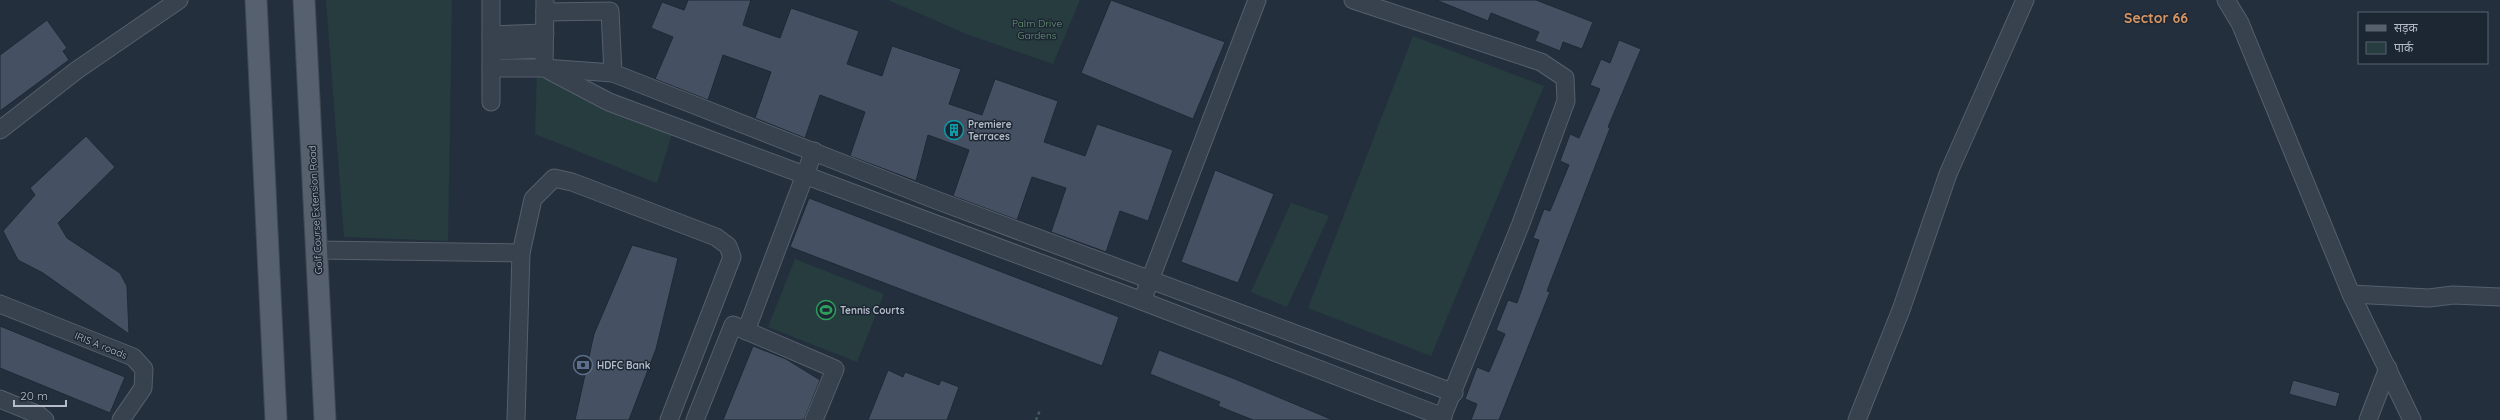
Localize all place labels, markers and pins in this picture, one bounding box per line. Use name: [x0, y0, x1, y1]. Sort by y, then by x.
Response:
place label: Premiere Terraces: [968, 118, 1012, 143]
building icon: Premiere Terraces: [943, 119, 965, 141]
sports icon: Tennis Courts: [815, 299, 837, 321]
place label: Tennis Courts: [840, 304, 905, 317]
bank icon: HDFC Bank: [572, 354, 594, 376]
place label: HDFC Bank: [597, 359, 651, 372]

